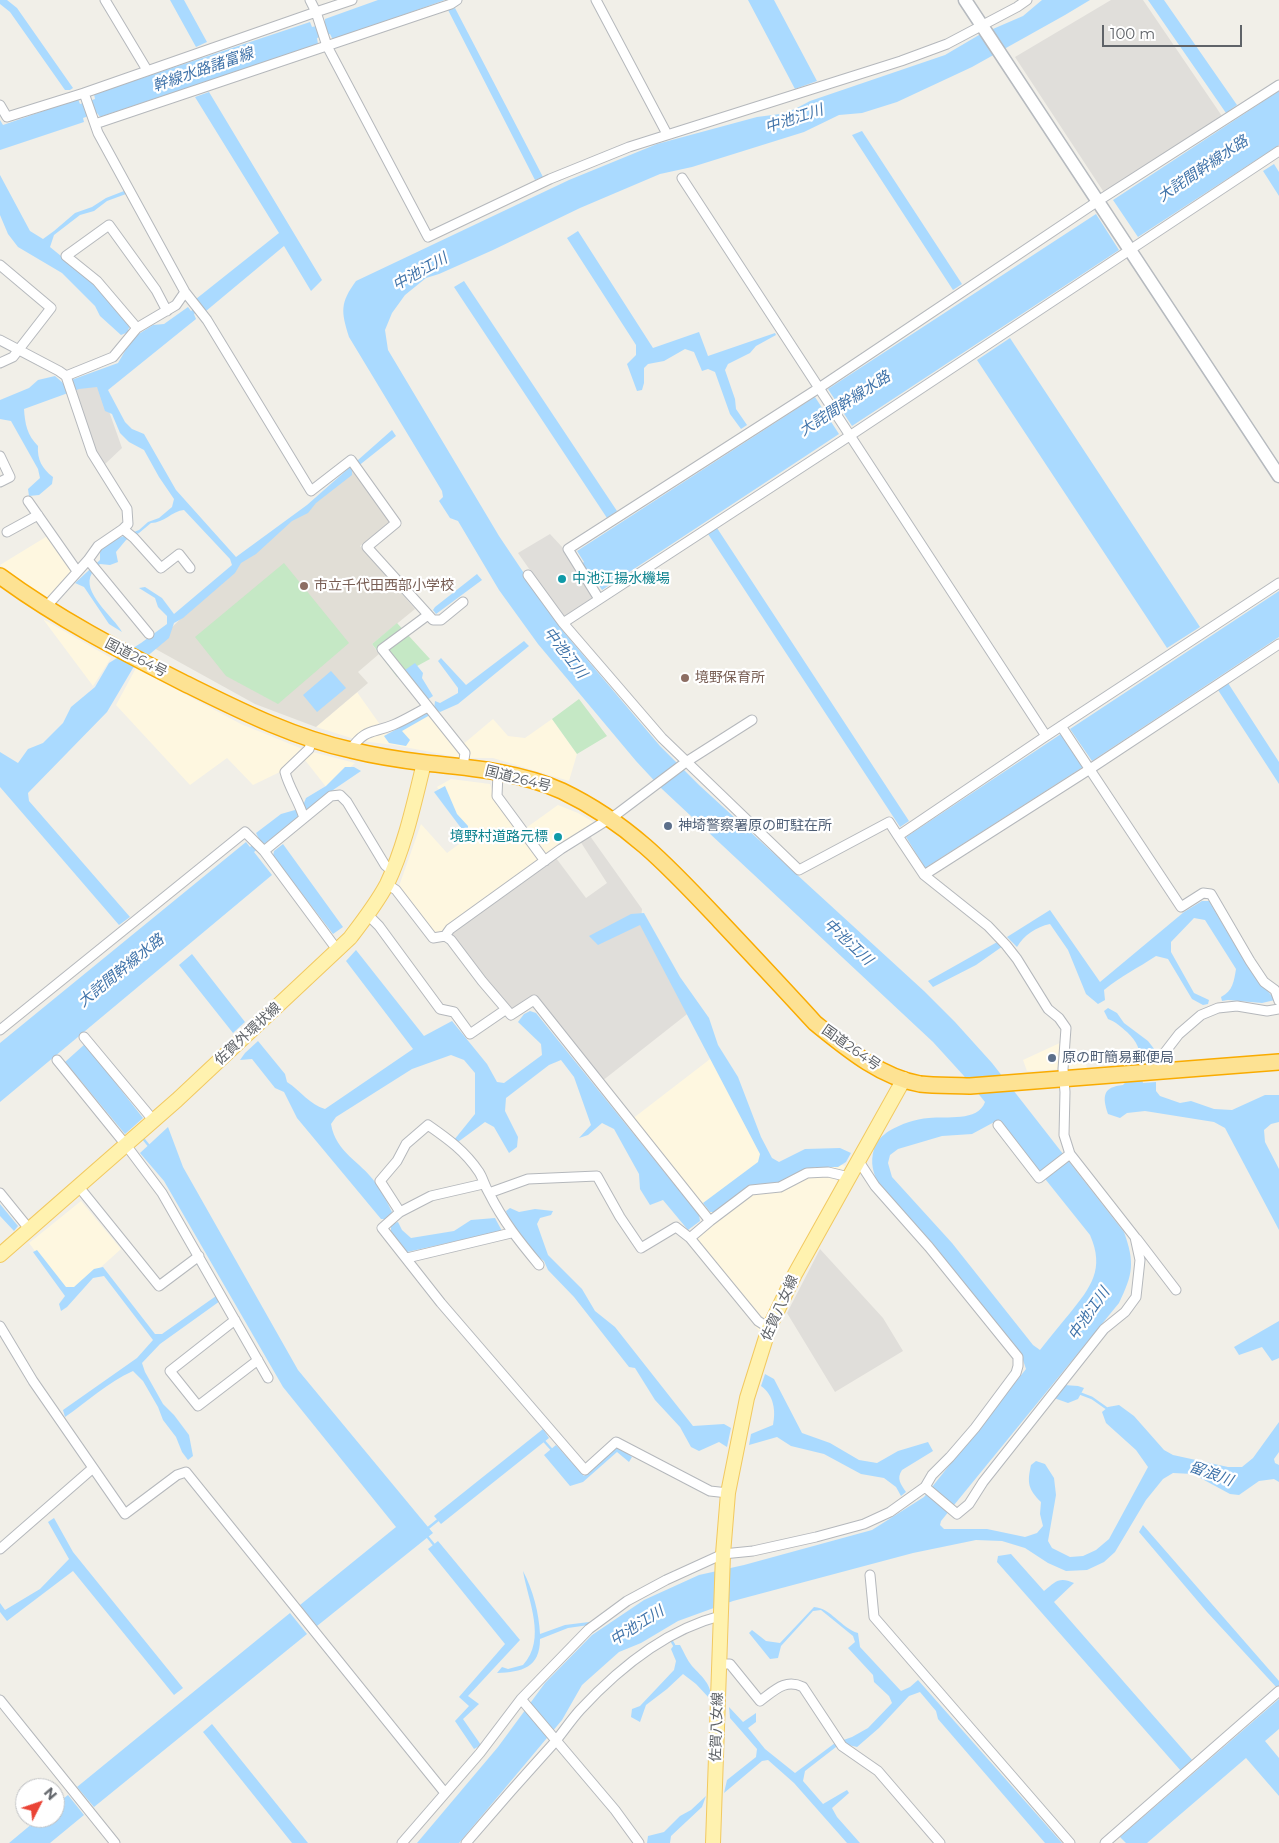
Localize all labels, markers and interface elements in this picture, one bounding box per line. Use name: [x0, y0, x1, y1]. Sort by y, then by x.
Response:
scale bar: [1104, 15, 1244, 47]
text: 100 m: [1110, 24, 1155, 43]
water label: 幹線水路諸富線: [150, 44, 256, 96]
water label: 中池江川: [763, 101, 825, 137]
water label: 大詫間幹線水路: [1154, 132, 1252, 206]
water label: 中池江川: [389, 250, 451, 294]
water label: 大詫間幹線水路: [796, 368, 894, 440]
place label: 中池江揚水機場: [572, 571, 670, 587]
marker: 中池江揚水機場: [556, 573, 568, 585]
place label: 市立千代田西部小学校: [314, 578, 454, 594]
marker: 市立千代田西部小学校: [298, 580, 310, 592]
water label: 中池江川: [539, 624, 591, 682]
street label: 国道264号: [102, 635, 170, 681]
place label: 境野保育所: [695, 670, 765, 686]
marker: 境野保育所: [679, 672, 691, 684]
street label: 国道264号: [483, 763, 553, 795]
place label: 神埼警察署原の町駐在所: [678, 818, 832, 834]
marker: 神埼警察署原の町駐在所: [662, 820, 674, 832]
place label: 境野村道路元標: [450, 829, 548, 845]
marker: 境野村道路元標: [552, 831, 564, 843]
water label: 中池江川: [820, 915, 876, 969]
water label: 大詫間幹線水路: [75, 931, 167, 1011]
street label: 佐賀外環状線: [212, 999, 284, 1069]
street label: 国道264号: [818, 1022, 884, 1074]
place label: 原の町簡易郵便局: [1062, 1050, 1174, 1066]
marker: 原の町簡易郵便局: [1046, 1052, 1058, 1064]
street label: 佐賀八女線: [758, 1273, 802, 1343]
water label: 中池江川: [1064, 1284, 1114, 1344]
water label: 留浪川: [1187, 1458, 1235, 1490]
water label: 中池江川: [607, 1602, 667, 1650]
street label: 佐賀八女線: [707, 1692, 727, 1762]
north arrow: [15, 1778, 65, 1828]
text: N: [40, 1784, 61, 1804]

